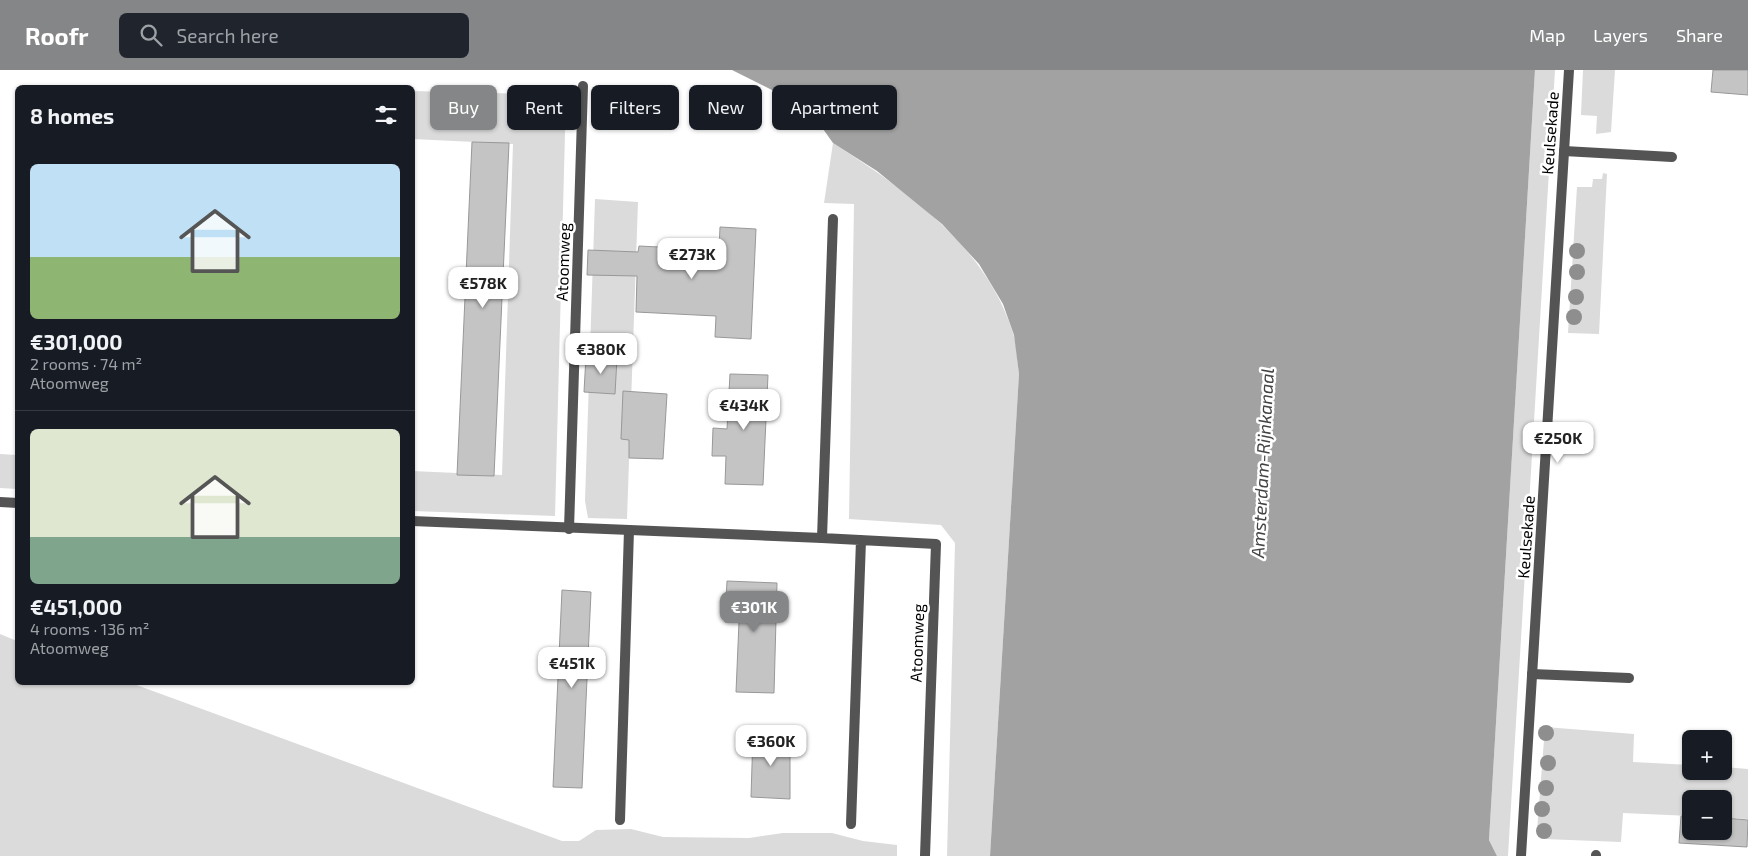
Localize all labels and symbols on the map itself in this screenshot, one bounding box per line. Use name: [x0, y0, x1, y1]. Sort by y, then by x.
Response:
street label: Keulsekade: [1537, 91, 1562, 175]
street label: Atoomweg: [552, 222, 573, 302]
pin: €273K: [657, 238, 727, 280]
pin: €578K: [448, 266, 518, 309]
pin: €380K: [566, 332, 636, 375]
water label: Amsterdam-Rijnkanaal: [1246, 367, 1278, 559]
pin: €434K: [709, 388, 779, 431]
pin: €250K: [1523, 422, 1593, 464]
street label: Keulsekade: [1513, 495, 1538, 579]
pin: €301K: [719, 590, 789, 633]
street label: Atoomweg: [906, 603, 927, 683]
pin: €451K: [537, 646, 607, 689]
pin: €360K: [736, 724, 806, 767]

